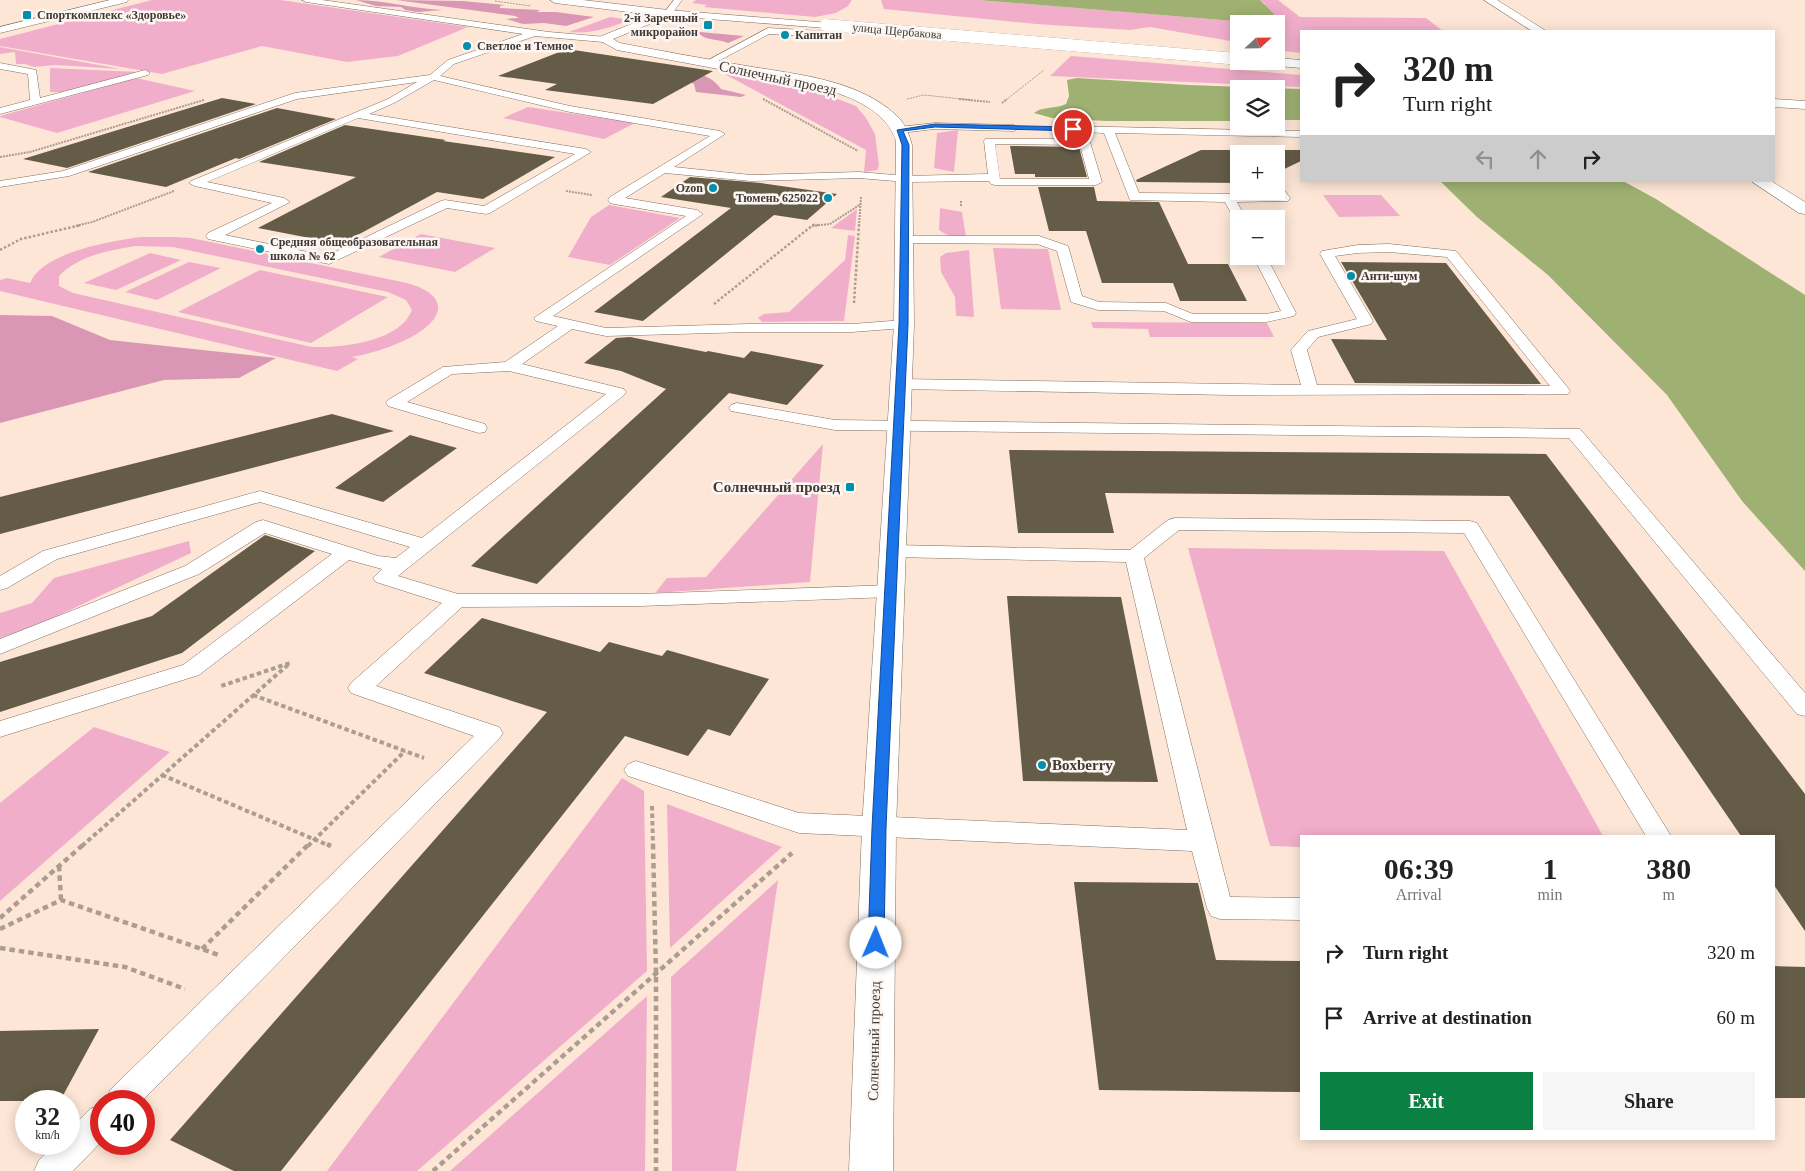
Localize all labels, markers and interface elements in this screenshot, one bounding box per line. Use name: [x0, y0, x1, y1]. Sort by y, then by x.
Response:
place label: Спорткомплекс «Здоровье»: [37, 8, 186, 22]
marker: Спорткомплекс «Здоровье»: [21, 9, 33, 21]
place label: 2-й Заречный микрорайон: [624, 11, 698, 39]
north arrow: [1230, 15, 1285, 70]
map controls: [1230, 15, 1285, 265]
marker: 2-й Заречный микрорайон: [702, 19, 714, 31]
street label: улица Щербакова: [852, 20, 943, 42]
place label: Капитан: [795, 28, 842, 42]
marker: Капитан: [779, 29, 791, 41]
place label: Светлое и Темное: [477, 39, 574, 53]
marker: Светлое и Темное: [461, 40, 473, 52]
icon: right: [1320, 50, 1385, 115]
text: 320 m: [1403, 50, 1493, 89]
street label: Солнечный проезд: [718, 58, 839, 98]
button: layers: [1230, 80, 1285, 135]
text: Turn right: [1403, 91, 1492, 116]
pin: [1052, 108, 1094, 150]
icon: arrive: [1059, 115, 1087, 143]
button: +: [1230, 145, 1285, 200]
icon: left: [1471, 145, 1499, 173]
icon: ahead: [1524, 145, 1552, 173]
icon: right: [1577, 145, 1605, 173]
place label: Ozon: [676, 181, 703, 195]
marker: Ozon: [707, 182, 719, 194]
place label: Тюмень 625022: [736, 191, 818, 205]
marker: Тюмень 625022: [822, 192, 834, 204]
button: −: [1230, 210, 1285, 265]
place label: Средняя общеобразовательная школа № 62: [270, 235, 438, 263]
marker: Средняя общеобразовательная школа № 62: [254, 243, 266, 255]
place label: Анти-шум: [1361, 269, 1418, 283]
marker: Анти-шум: [1345, 270, 1357, 282]
place label: Солнечный проезд: [713, 479, 840, 495]
marker: Солнечный проезд: [844, 481, 856, 493]
place label: Boxberry: [1052, 757, 1113, 773]
marker: Boxberry: [1036, 759, 1048, 771]
text: 06:39: [1384, 852, 1454, 885]
text: 1: [1542, 852, 1557, 885]
text: 380: [1646, 852, 1691, 885]
text: Arrival: [1396, 886, 1442, 903]
text: min: [1538, 886, 1562, 903]
text: m: [1662, 886, 1675, 903]
position arrow: [849, 916, 901, 968]
icon: right: [1320, 939, 1348, 967]
text: Turn right: [1363, 942, 1448, 963]
text: 320 m: [1707, 942, 1755, 963]
street label: Солнечный проезд: [865, 981, 883, 1101]
icon: arrive: [1320, 1004, 1348, 1032]
text: Arrive at destination: [1363, 1007, 1532, 1028]
text: 60 m: [1716, 1007, 1755, 1028]
button: Exit: [1320, 1072, 1533, 1130]
button: Share: [1543, 1072, 1755, 1130]
speed limit sign: 40: [90, 1090, 155, 1155]
text: 32: [35, 1103, 60, 1130]
text: km/h: [35, 1128, 60, 1142]

